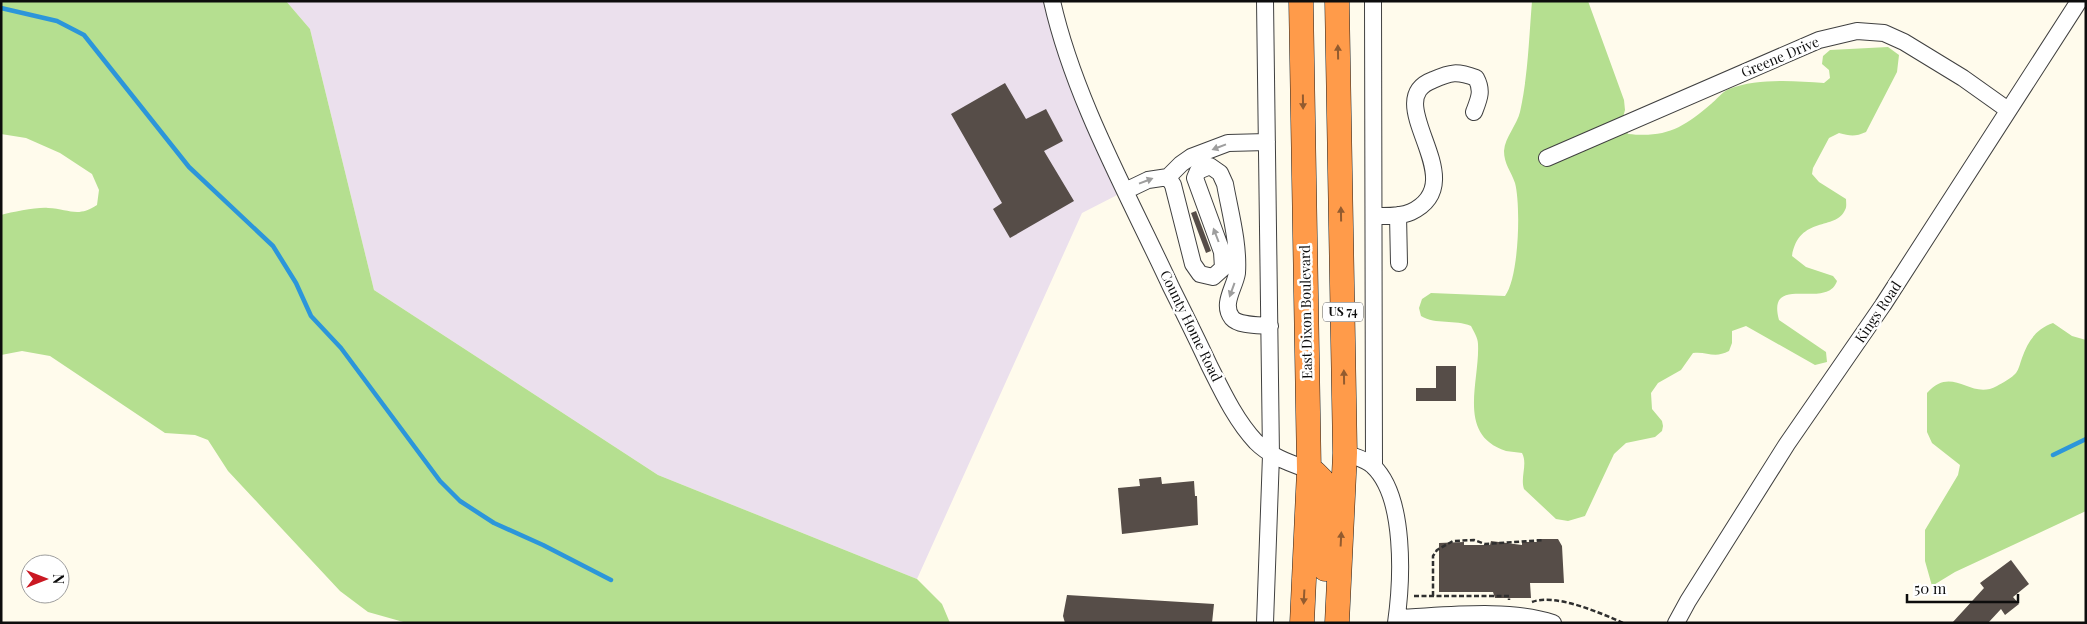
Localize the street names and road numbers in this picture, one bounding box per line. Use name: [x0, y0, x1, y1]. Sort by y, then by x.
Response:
street label: Greene Drive: [1738, 32, 1822, 82]
street label: East Dixon Boulevard: [1295, 245, 1316, 379]
street label: County Home Road: [1156, 267, 1227, 385]
street label: Kings Road: [1850, 277, 1905, 346]
road number: US 74: [1323, 302, 1363, 322]

